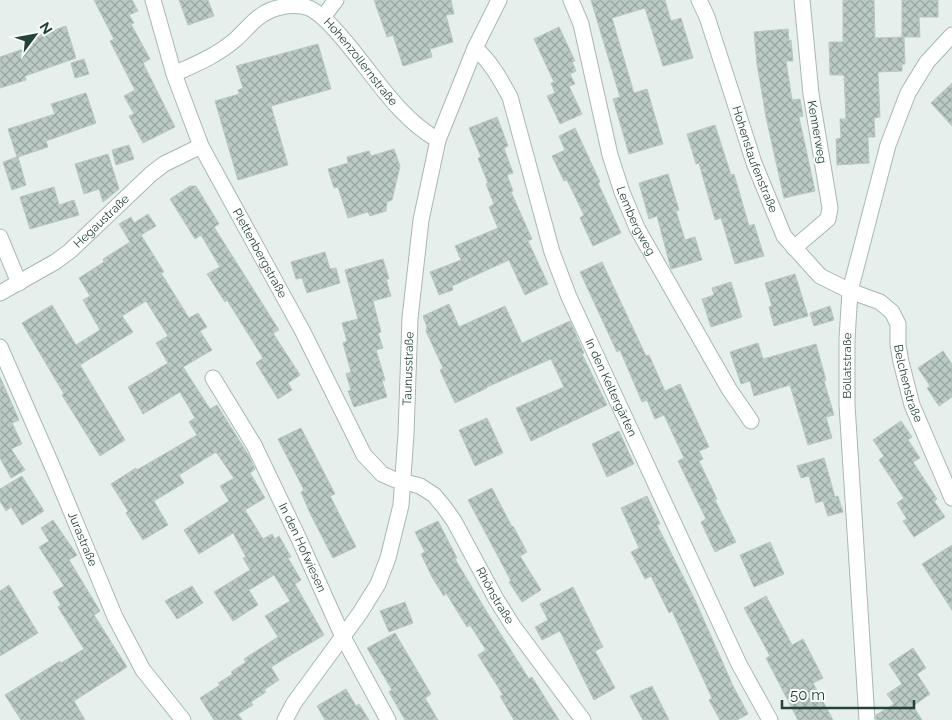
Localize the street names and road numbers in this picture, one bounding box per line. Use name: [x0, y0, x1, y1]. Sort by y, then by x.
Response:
street label: Hohenzollernstraße: [321, 15, 400, 109]
street label: Kennerweg: [805, 99, 829, 165]
street label: Hohenstaufenstraße: [729, 104, 781, 215]
street label: Lembergweg: [614, 185, 658, 258]
street label: Hegaustraße: [71, 192, 132, 251]
street label: Plettenbergstraße: [230, 206, 290, 300]
street label: Taunusstraße: [400, 331, 417, 406]
street label: Böllatstraße: [840, 332, 854, 399]
street label: In den Keltergärten: [582, 336, 640, 439]
street label: Belchenstraße: [891, 343, 926, 424]
street label: In den Hofwiesen: [276, 501, 329, 594]
street label: Jurastraße: [65, 510, 100, 568]
street label: Rhönstraße: [473, 565, 517, 627]

